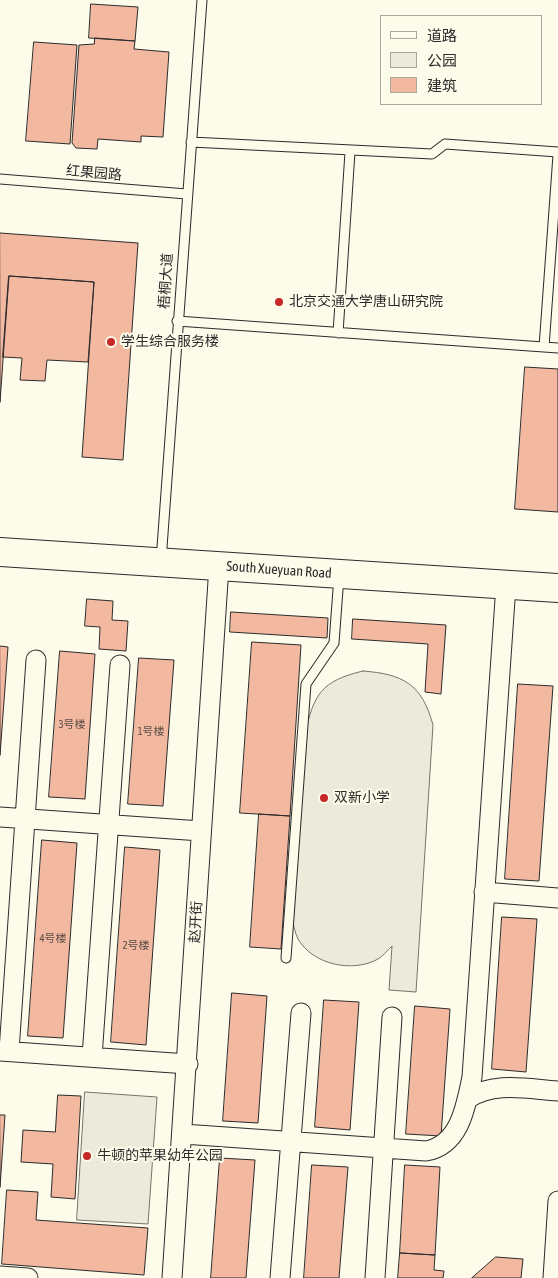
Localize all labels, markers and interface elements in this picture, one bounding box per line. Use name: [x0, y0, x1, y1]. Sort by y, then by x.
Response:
legend: [380, 15, 543, 105]
text: 道路: [427, 27, 457, 44]
text: 公园: [427, 52, 457, 69]
text: 建筑: [427, 77, 457, 94]
street label: 红果园路: [65, 162, 123, 184]
street label: 梧桐大道: [156, 252, 176, 310]
place label: 北京交通大学唐山研究院: [289, 294, 443, 310]
marker: 北京交通大学唐山研究院: [273, 296, 285, 308]
place label: 学生综合服务楼: [121, 334, 219, 350]
marker: 学生综合服务楼: [105, 336, 117, 348]
street label: South Xueyuan Road: [226, 558, 332, 582]
house number: 3号楼: [58, 718, 86, 732]
house number: 1号楼: [137, 725, 165, 739]
place label: 双新小学: [334, 790, 390, 806]
marker: 双新小学: [318, 792, 330, 804]
street label: 赵开街: [187, 901, 205, 943]
house number: 4号楼: [39, 932, 67, 946]
house number: 2号楼: [122, 939, 150, 953]
place label: 牛顿的苹果幼年公园: [97, 1148, 223, 1164]
marker: 牛顿的苹果幼年公园: [81, 1150, 93, 1162]

